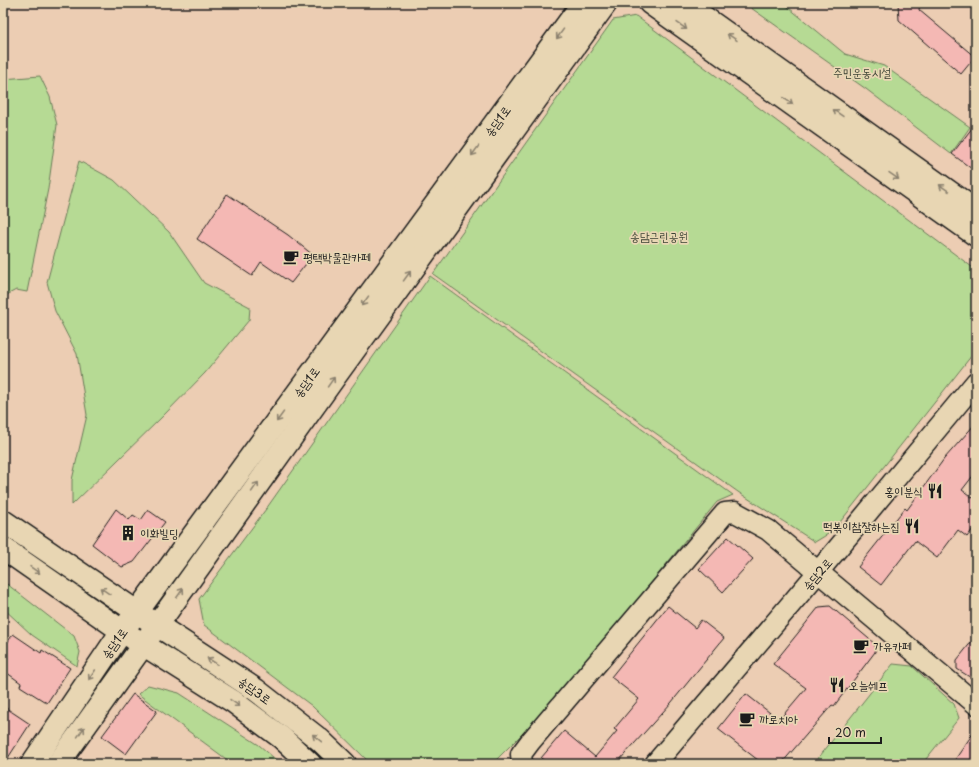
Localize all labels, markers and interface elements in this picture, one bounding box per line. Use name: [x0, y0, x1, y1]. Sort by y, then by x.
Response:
one-way arrow: [676, 22, 687, 30]
one-way arrow: [556, 29, 565, 40]
one-way arrow: [727, 33, 738, 41]
park label: 주민운동시설: [833, 63, 891, 81]
one-way arrow: [782, 97, 793, 105]
street label: 송담1로: [480, 102, 514, 140]
one-way arrow: [833, 109, 844, 117]
one-way arrow: [471, 145, 479, 156]
one-way arrow: [888, 172, 899, 180]
one-way arrow: [939, 184, 950, 192]
park label: 송담근린공원: [630, 227, 688, 245]
cafe icon: 평택박물관카페: [282, 248, 300, 266]
place label: 평택박물관카페: [303, 248, 371, 266]
one-way arrow: [403, 271, 411, 282]
one-way arrow: [361, 295, 370, 306]
street label: 송담1로: [289, 363, 323, 401]
one-way arrow: [327, 376, 335, 387]
one-way arrow: [276, 411, 284, 422]
one-way arrow: [251, 482, 259, 493]
place label: 홍이분식: [884, 482, 923, 500]
restaurant icon: 홍이분식: [926, 482, 944, 500]
place label: 떡볶이참잘하는집: [823, 517, 900, 535]
restaurant icon: 떡볶이참잘하는집: [903, 517, 921, 535]
building icon: 이화빌딩: [119, 524, 137, 542]
place label: 이화빌딩: [140, 524, 179, 542]
street label: 송담2로: [798, 554, 836, 594]
one-way arrow: [29, 566, 40, 574]
one-way arrow: [99, 586, 111, 594]
one-way arrow: [176, 588, 184, 599]
street label: 송담1로: [97, 624, 131, 662]
cafe icon: 가유카페: [852, 637, 870, 655]
place label: 가유카페: [873, 637, 912, 655]
one-way arrow: [207, 657, 218, 665]
one-way arrow: [88, 669, 96, 680]
street label: 송담3로: [235, 672, 275, 708]
restaurant icon: 오늘쉐프: [828, 676, 846, 694]
place label: 오늘쉐프: [849, 676, 888, 694]
one-way arrow: [229, 699, 240, 707]
cafe icon: 까로치아: [738, 710, 756, 728]
place label: 까로치아: [759, 710, 798, 728]
scale bar: [829, 719, 881, 745]
text: 20 m: [835, 723, 866, 741]
one-way arrow: [77, 727, 85, 738]
one-way arrow: [311, 733, 322, 742]

